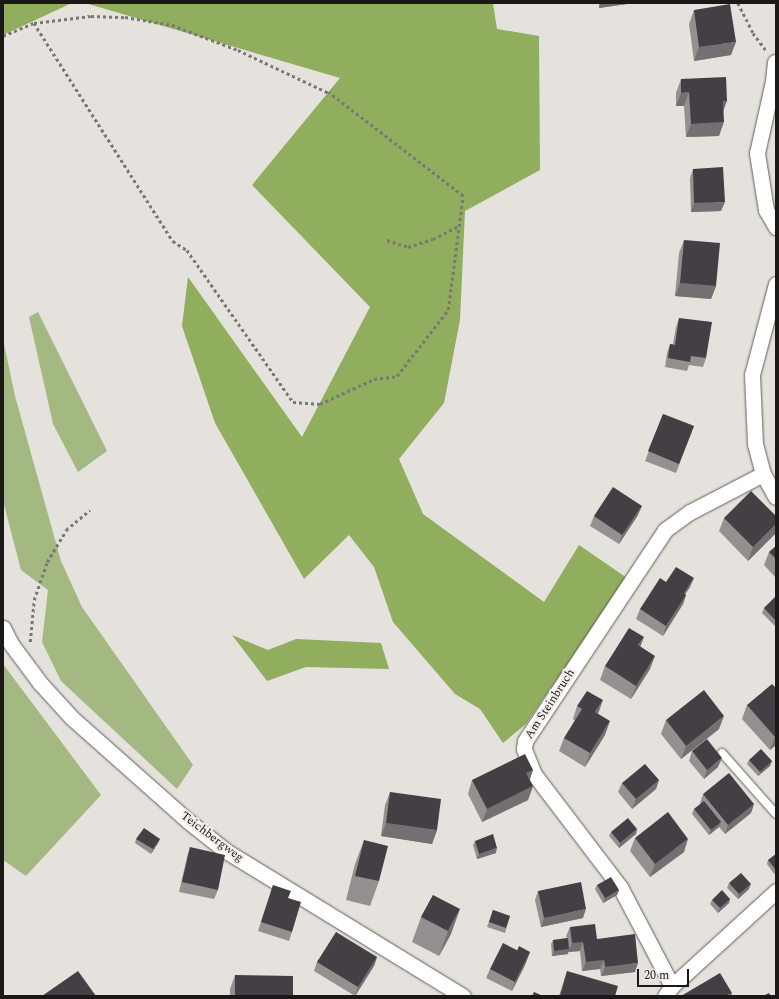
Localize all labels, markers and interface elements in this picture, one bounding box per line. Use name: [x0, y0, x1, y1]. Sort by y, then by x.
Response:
street label: Am Steinbruch: [522, 666, 578, 742]
street label: Teichbergweg: [178, 809, 246, 865]
scale bar: [639, 961, 691, 987]
text: 20 m: [644, 966, 669, 985]

